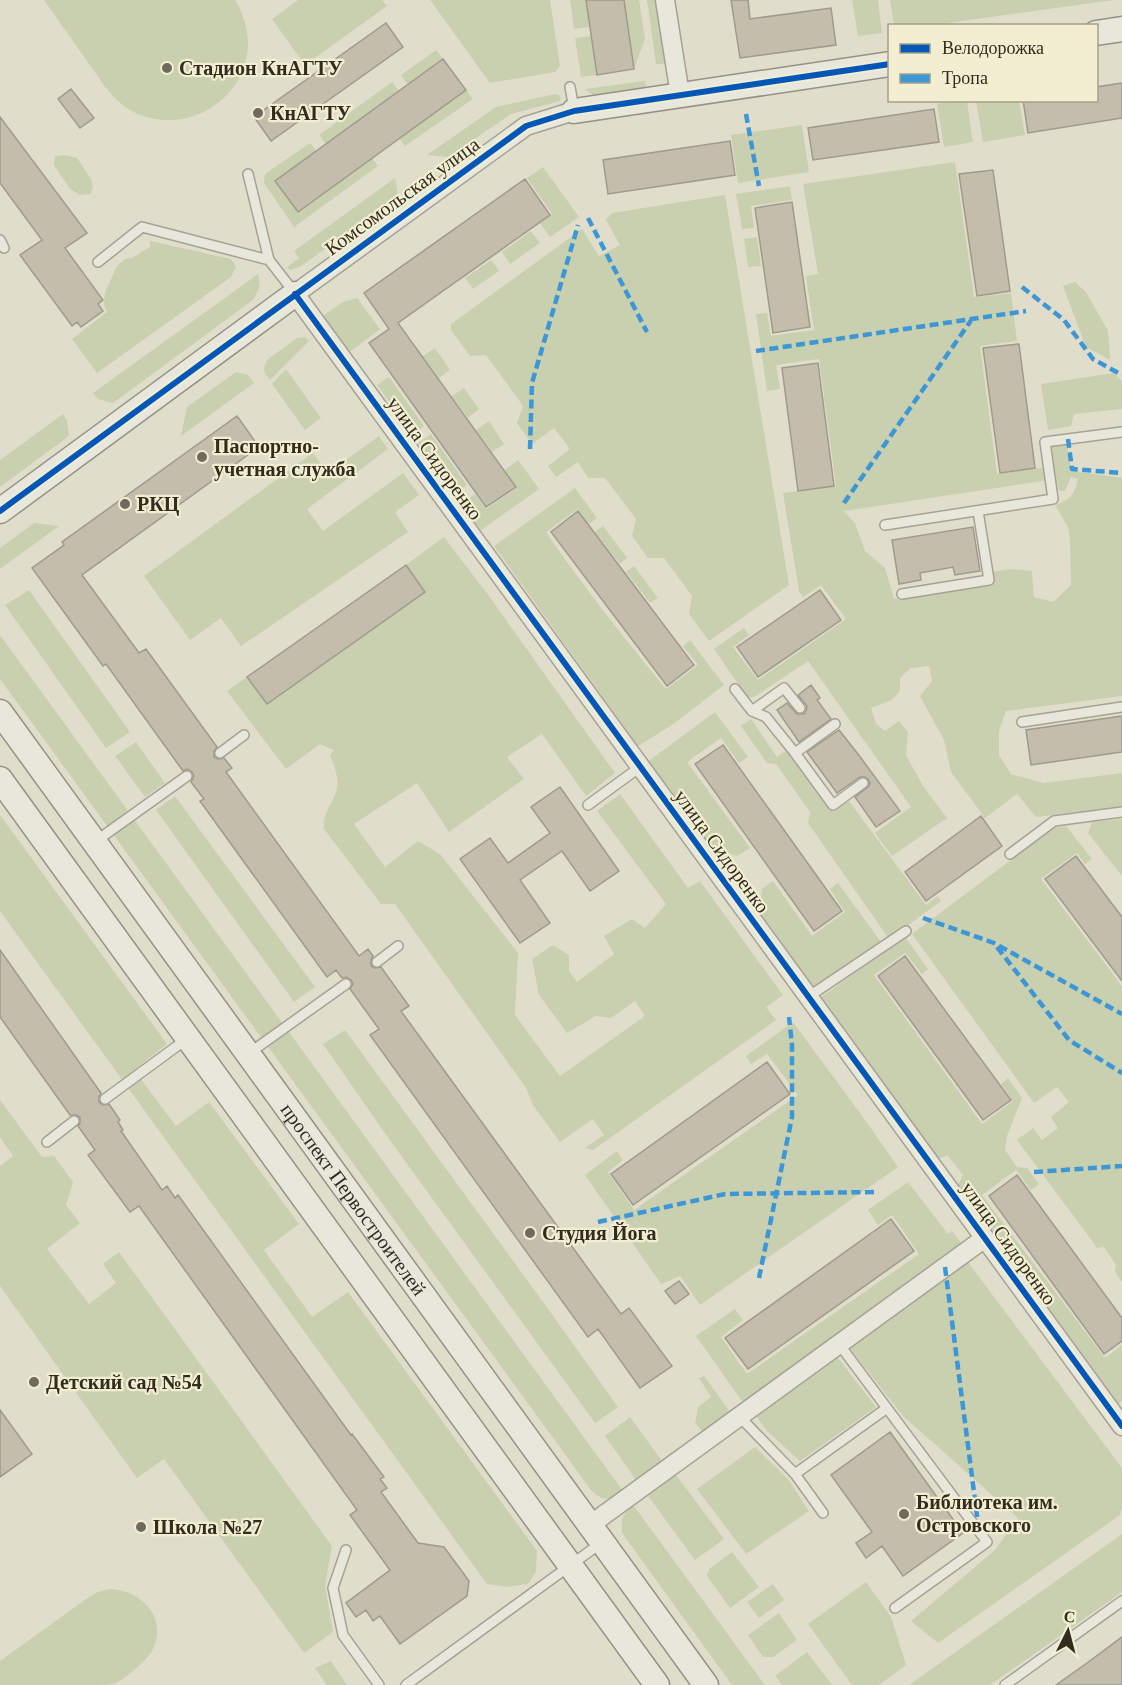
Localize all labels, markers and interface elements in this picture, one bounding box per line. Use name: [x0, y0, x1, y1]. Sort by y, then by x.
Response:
legend: [888, 24, 1098, 102]
text: Велодорожка: [942, 38, 1044, 58]
place label: Стадион КнАГТУ: [179, 57, 343, 79]
marker: Стадион КнАГТУ: [160, 61, 174, 75]
text: Тропа: [942, 68, 988, 88]
place label: КнАГТУ: [270, 102, 352, 124]
marker: КнАГТУ: [251, 106, 265, 120]
street label: Комсомольская улица: [321, 133, 484, 260]
street label: улица Сидоренко: [382, 392, 487, 524]
place label: Паспортно- учетная служба: [214, 435, 355, 481]
marker: Паспортно- учетная служба: [195, 450, 209, 464]
place label: РКЦ: [137, 493, 180, 516]
marker: РКЦ: [118, 497, 132, 511]
street label: улица Сидоренко: [669, 785, 774, 917]
street label: проспект Первостроителей: [277, 1099, 431, 1300]
street label: улица Сидоренко: [956, 1177, 1061, 1309]
place label: Студия Йога: [542, 1222, 657, 1245]
marker: Студия Йога: [523, 1226, 537, 1240]
place label: Детский сад №54: [46, 1371, 202, 1394]
marker: Детский сад №54: [27, 1375, 41, 1389]
place label: Библиотека им. Островского: [916, 1491, 1058, 1537]
marker: Библиотека им. Островского: [897, 1507, 911, 1521]
place label: Школа №27: [153, 1516, 262, 1538]
marker: Школа №27: [134, 1520, 148, 1534]
north arrow: [1038, 1601, 1098, 1661]
text: С: [1063, 1608, 1076, 1626]

